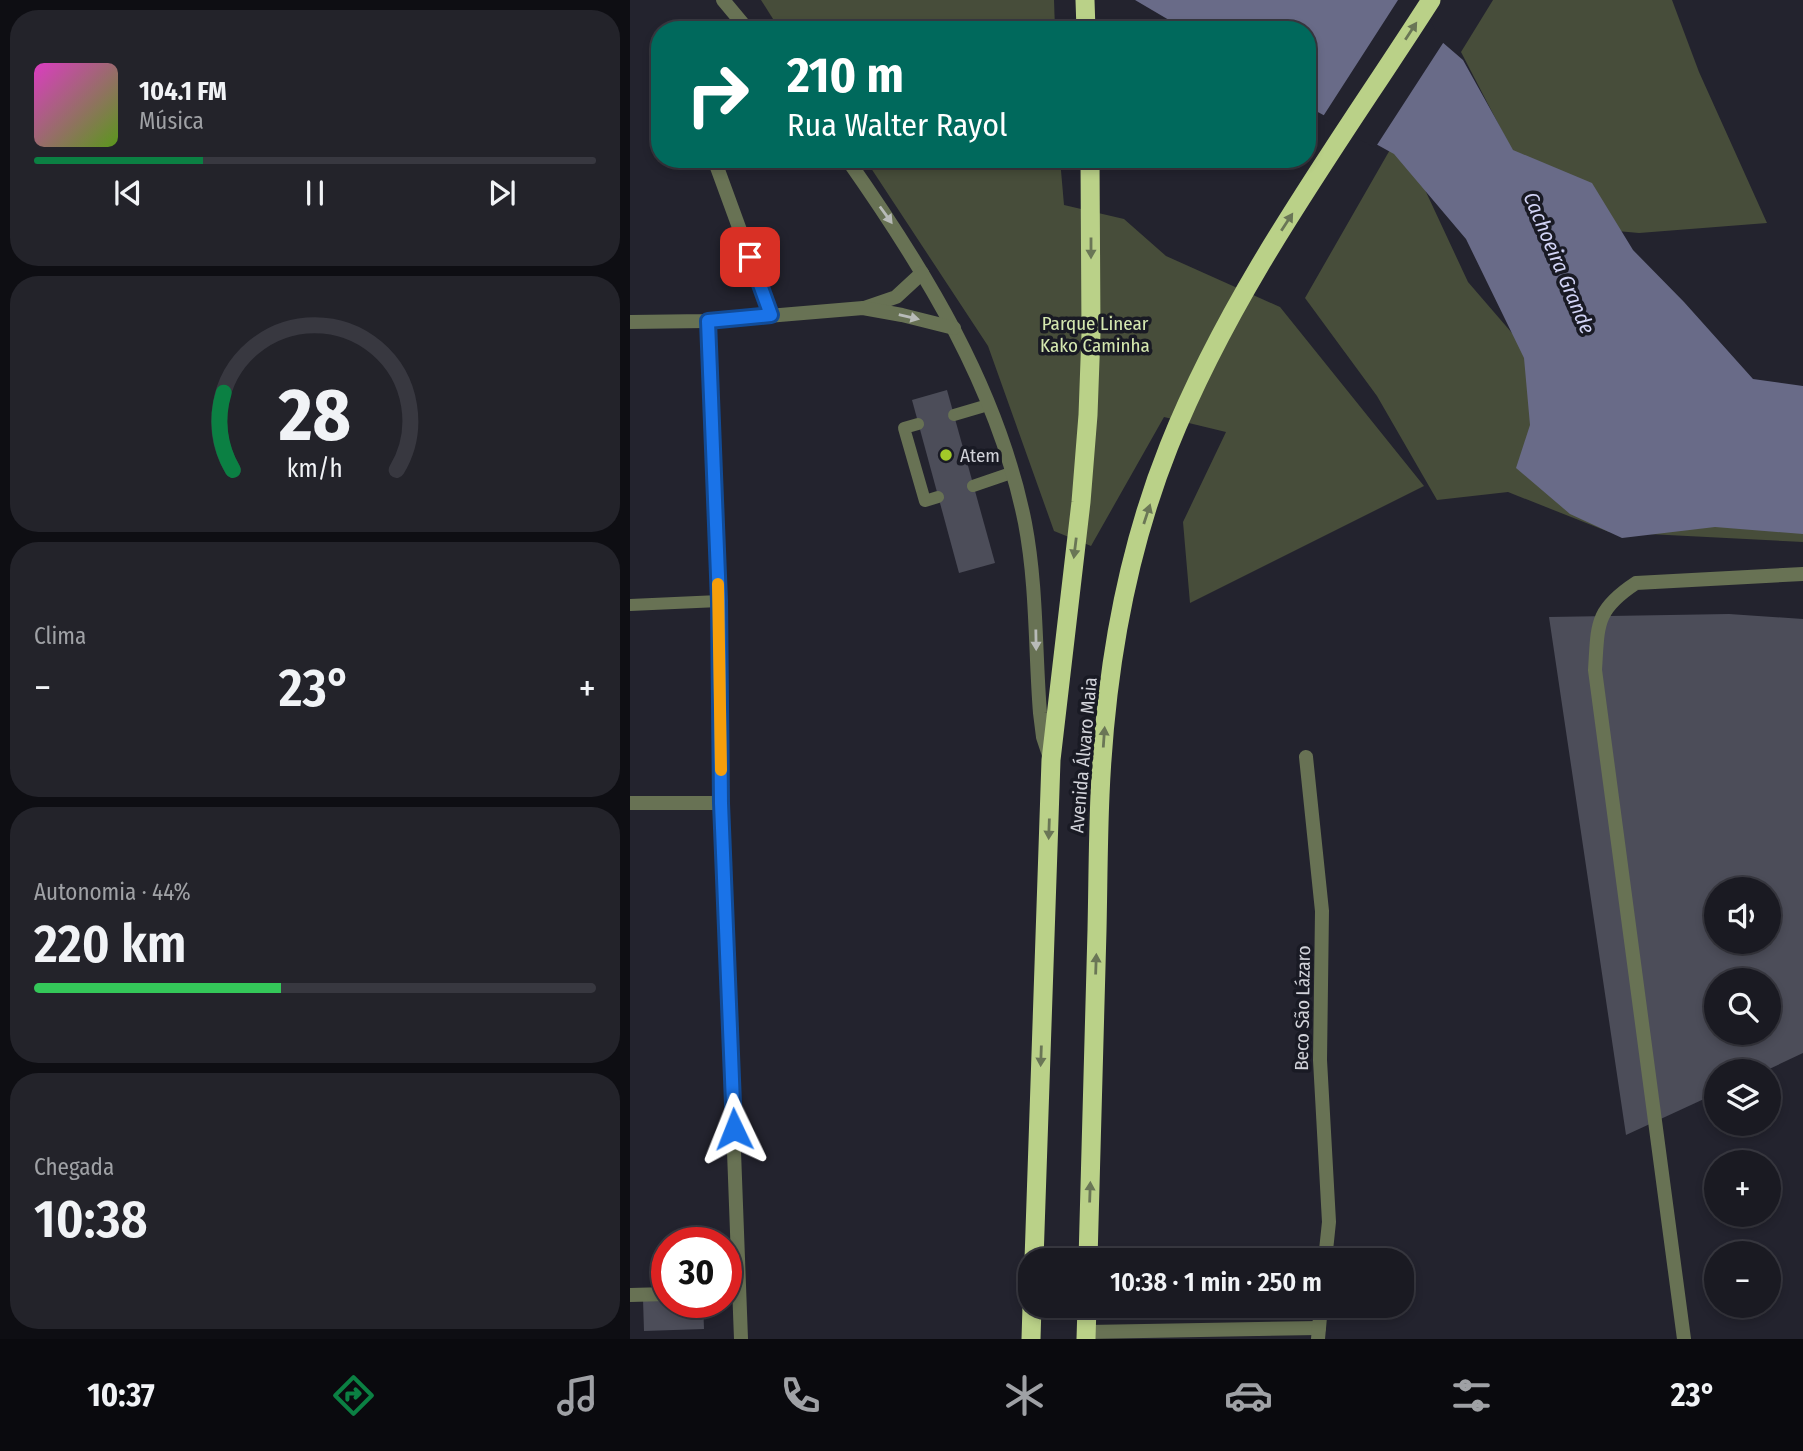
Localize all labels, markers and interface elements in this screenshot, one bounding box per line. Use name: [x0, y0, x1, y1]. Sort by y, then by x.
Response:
one-way arrow: [1404, 22, 1418, 40]
text: 210 m: [787, 46, 904, 105]
icon: right: [672, 49, 763, 140]
text: 104.1 FM: [139, 76, 227, 107]
text: Rua Walter Rayol: [787, 106, 1007, 144]
text: Música: [139, 107, 204, 135]
icon: previous: [109, 174, 147, 212]
icon: pause: [296, 174, 334, 212]
icon: next: [483, 174, 521, 212]
water label: Cachoeira Grande: [1517, 188, 1601, 338]
one-way arrow: [879, 206, 893, 224]
one-way arrow: [1281, 212, 1294, 232]
pin: [720, 227, 780, 287]
one-way arrow: [1085, 237, 1097, 259]
icon: arrive: [731, 238, 769, 276]
one-way arrow: [898, 312, 920, 323]
park label: Parque Linear Kako Caminha: [1040, 312, 1150, 357]
text: 28: [278, 372, 351, 459]
place label: Atem: [960, 444, 1000, 467]
marker: Atem: [938, 447, 954, 463]
text: km/h: [287, 453, 343, 483]
one-way arrow: [1142, 503, 1153, 524]
one-way arrow: [1070, 538, 1081, 560]
text: Clima: [34, 622, 86, 650]
one-way arrow: [1031, 629, 1042, 651]
text: 23°: [279, 657, 351, 720]
text: −: [34, 665, 51, 711]
text: +: [579, 665, 596, 711]
street label: Avenida Álvaro Maia: [1065, 676, 1102, 834]
one-way arrow: [1099, 726, 1110, 748]
one-way arrow: [1043, 818, 1054, 840]
map controls: [1704, 877, 1781, 1318]
button: sound: [1704, 877, 1781, 954]
text: Autonomia · 44%: [34, 878, 191, 906]
text: 220 km: [34, 913, 187, 976]
street label: Beco São Lázaro: [1290, 945, 1315, 1071]
one-way arrow: [1091, 953, 1102, 975]
button: search: [1704, 968, 1781, 1045]
one-way arrow: [1035, 1045, 1046, 1067]
button: layers: [1704, 1059, 1781, 1136]
position arrow: [697, 1092, 771, 1166]
button: +: [1704, 1150, 1781, 1227]
text: Chegada: [34, 1153, 114, 1181]
one-way arrow: [1085, 1181, 1096, 1203]
text: 10:38: [34, 1188, 148, 1251]
speed limit sign: 30: [651, 1227, 742, 1318]
button: −: [1704, 1241, 1781, 1318]
text: 10:38 · 1 min · 250 m: [1110, 1267, 1322, 1298]
icon: directions: [329, 1371, 378, 1420]
icon: music: [553, 1371, 602, 1420]
icon: phone: [776, 1371, 825, 1420]
icon: climate: [1000, 1371, 1049, 1420]
icon: car: [1224, 1371, 1273, 1420]
icon: filters: [1447, 1371, 1496, 1420]
text: 10:37: [87, 1376, 155, 1414]
text: 23°: [1671, 1376, 1716, 1414]

